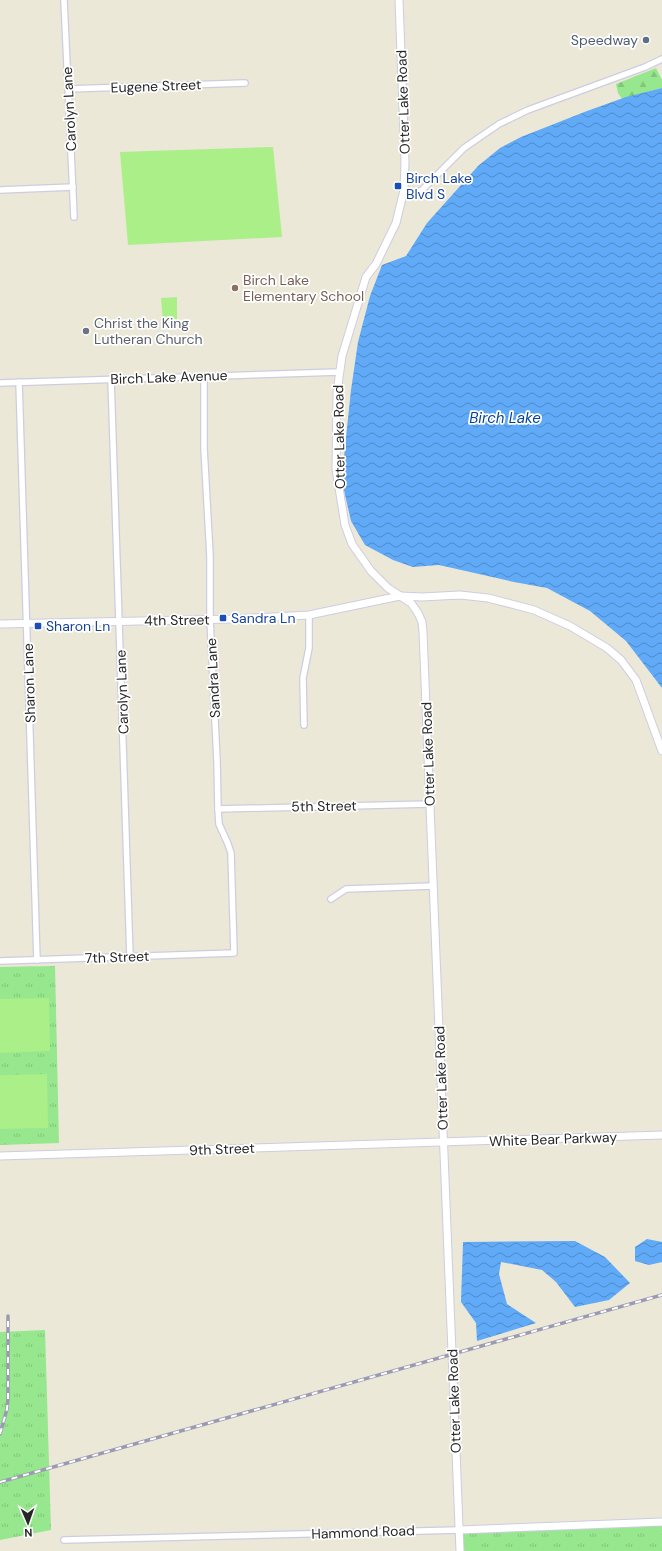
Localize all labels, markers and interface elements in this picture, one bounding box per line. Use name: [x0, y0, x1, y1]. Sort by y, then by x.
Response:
place label: Speedway: [571, 31, 638, 49]
marker: Speedway: [641, 35, 651, 45]
street label: Otter Lake Road: [392, 50, 414, 154]
street label: Carolyn Lane: [58, 66, 80, 152]
street label: Eugene Street: [110, 75, 202, 97]
place label: Birch Lake Blvd S: [406, 169, 472, 203]
marker: Birch Lake Blvd S: [393, 181, 403, 191]
place label: Birch Lake Elementary School: [243, 271, 364, 305]
marker: Birch Lake Elementary School: [230, 283, 240, 293]
place label: Christ the King Lutheran Church: [94, 314, 203, 348]
marker: Christ the King Lutheran Church: [81, 326, 91, 336]
street label: Birch Lake Avenue: [110, 366, 228, 388]
street label: Otter Lake Road: [329, 385, 349, 489]
water label: Birch Lake: [469, 408, 541, 428]
place label: Sandra Ln: [231, 609, 295, 627]
street label: 4th Street: [144, 610, 210, 630]
marker: Sandra Ln: [218, 613, 228, 623]
place label: Sharon Ln: [46, 617, 110, 635]
marker: Sharon Ln: [33, 621, 43, 631]
street label: Sandra Lane: [202, 638, 224, 718]
street label: Sharon Lane: [19, 643, 39, 723]
street label: Carolyn Lane: [112, 649, 132, 735]
street label: Otter Lake Road: [417, 702, 439, 806]
street label: 5th Street: [291, 796, 357, 816]
street label: 7th Street: [84, 947, 150, 967]
street label: Otter Lake Road: [430, 1026, 452, 1130]
street label: White Bear Parkway: [489, 1128, 618, 1150]
street label: 9th Street: [189, 1139, 255, 1159]
street label: Otter Lake Road: [443, 1349, 465, 1453]
north arrow: [8, 1503, 48, 1543]
street label: Hammond Road: [311, 1521, 415, 1543]
text: N: [24, 1526, 33, 1540]

